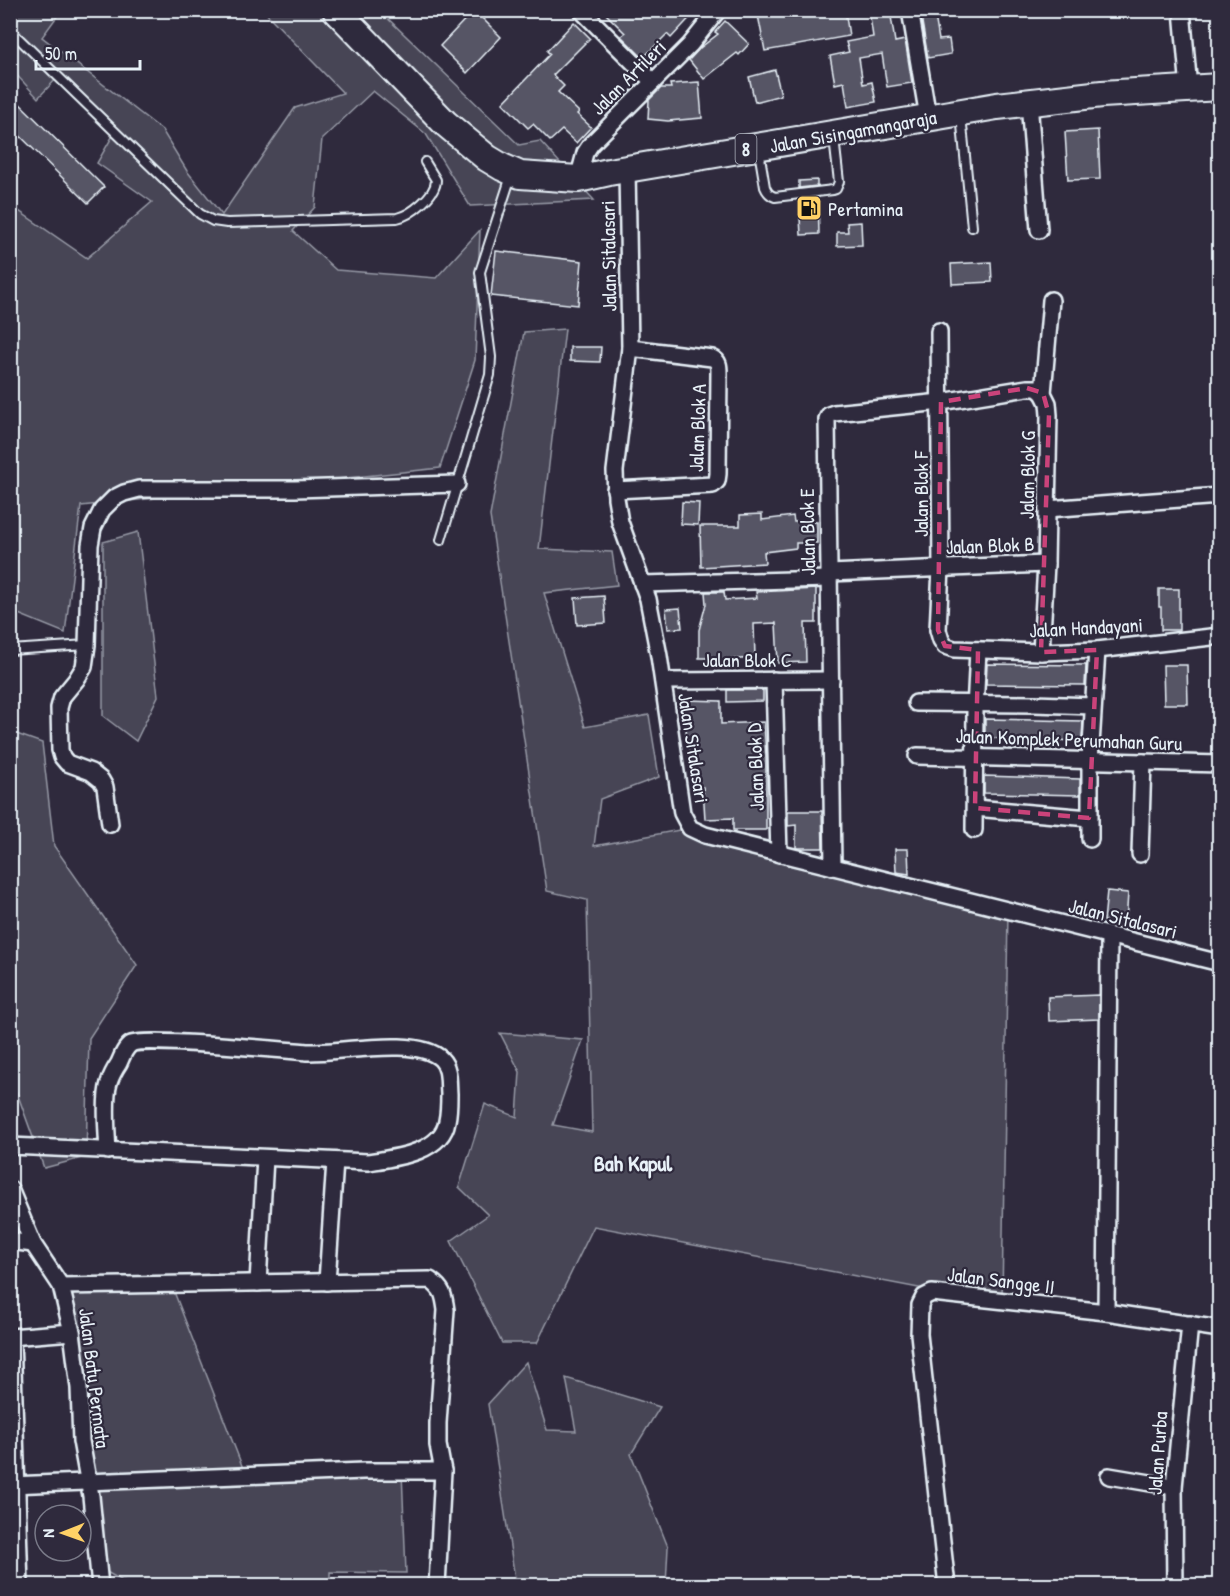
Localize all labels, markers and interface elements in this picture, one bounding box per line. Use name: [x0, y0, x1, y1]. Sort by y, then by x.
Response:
scale bar: [36, 33, 140, 71]
street label: Jalan Artileri: [584, 33, 672, 121]
text: 50 m: [45, 41, 77, 66]
street label: Jalan Sisingamangaraja: [767, 103, 939, 159]
road number: 8: [736, 134, 756, 164]
fuel station icon: Pertamina: [794, 193, 824, 223]
place label: Pertamina: [828, 195, 903, 222]
street label: Jalan Sitalasari: [594, 200, 622, 312]
street label: Jalan Blok A: [682, 383, 712, 473]
street label: Jalan Blok G: [1013, 430, 1041, 519]
street label: Jalan Blok F: [907, 451, 934, 537]
street label: Jalan Blok E: [793, 488, 821, 576]
street label: Jalan Blok B: [945, 530, 1035, 560]
street label: Jalan Handayani: [1028, 611, 1144, 643]
street label: Jalan Blok C: [702, 646, 792, 673]
street label: Jalan Sitalasari: [672, 691, 716, 805]
street label: Jalan Blok D: [740, 722, 770, 811]
street label: Jalan Komplek Perumahan Guru: [955, 722, 1183, 756]
street label: Jalan Sitalasari: [1066, 891, 1180, 945]
district label: Bah Kapul: [594, 1148, 673, 1179]
street label: Jalan Sangge II: [946, 1260, 1056, 1300]
street label: Jalan Batu Permata: [73, 1306, 117, 1450]
street label: Jalan Purba: [1141, 1410, 1173, 1496]
north arrow: [33, 1503, 93, 1563]
text: N: [37, 1528, 59, 1538]

